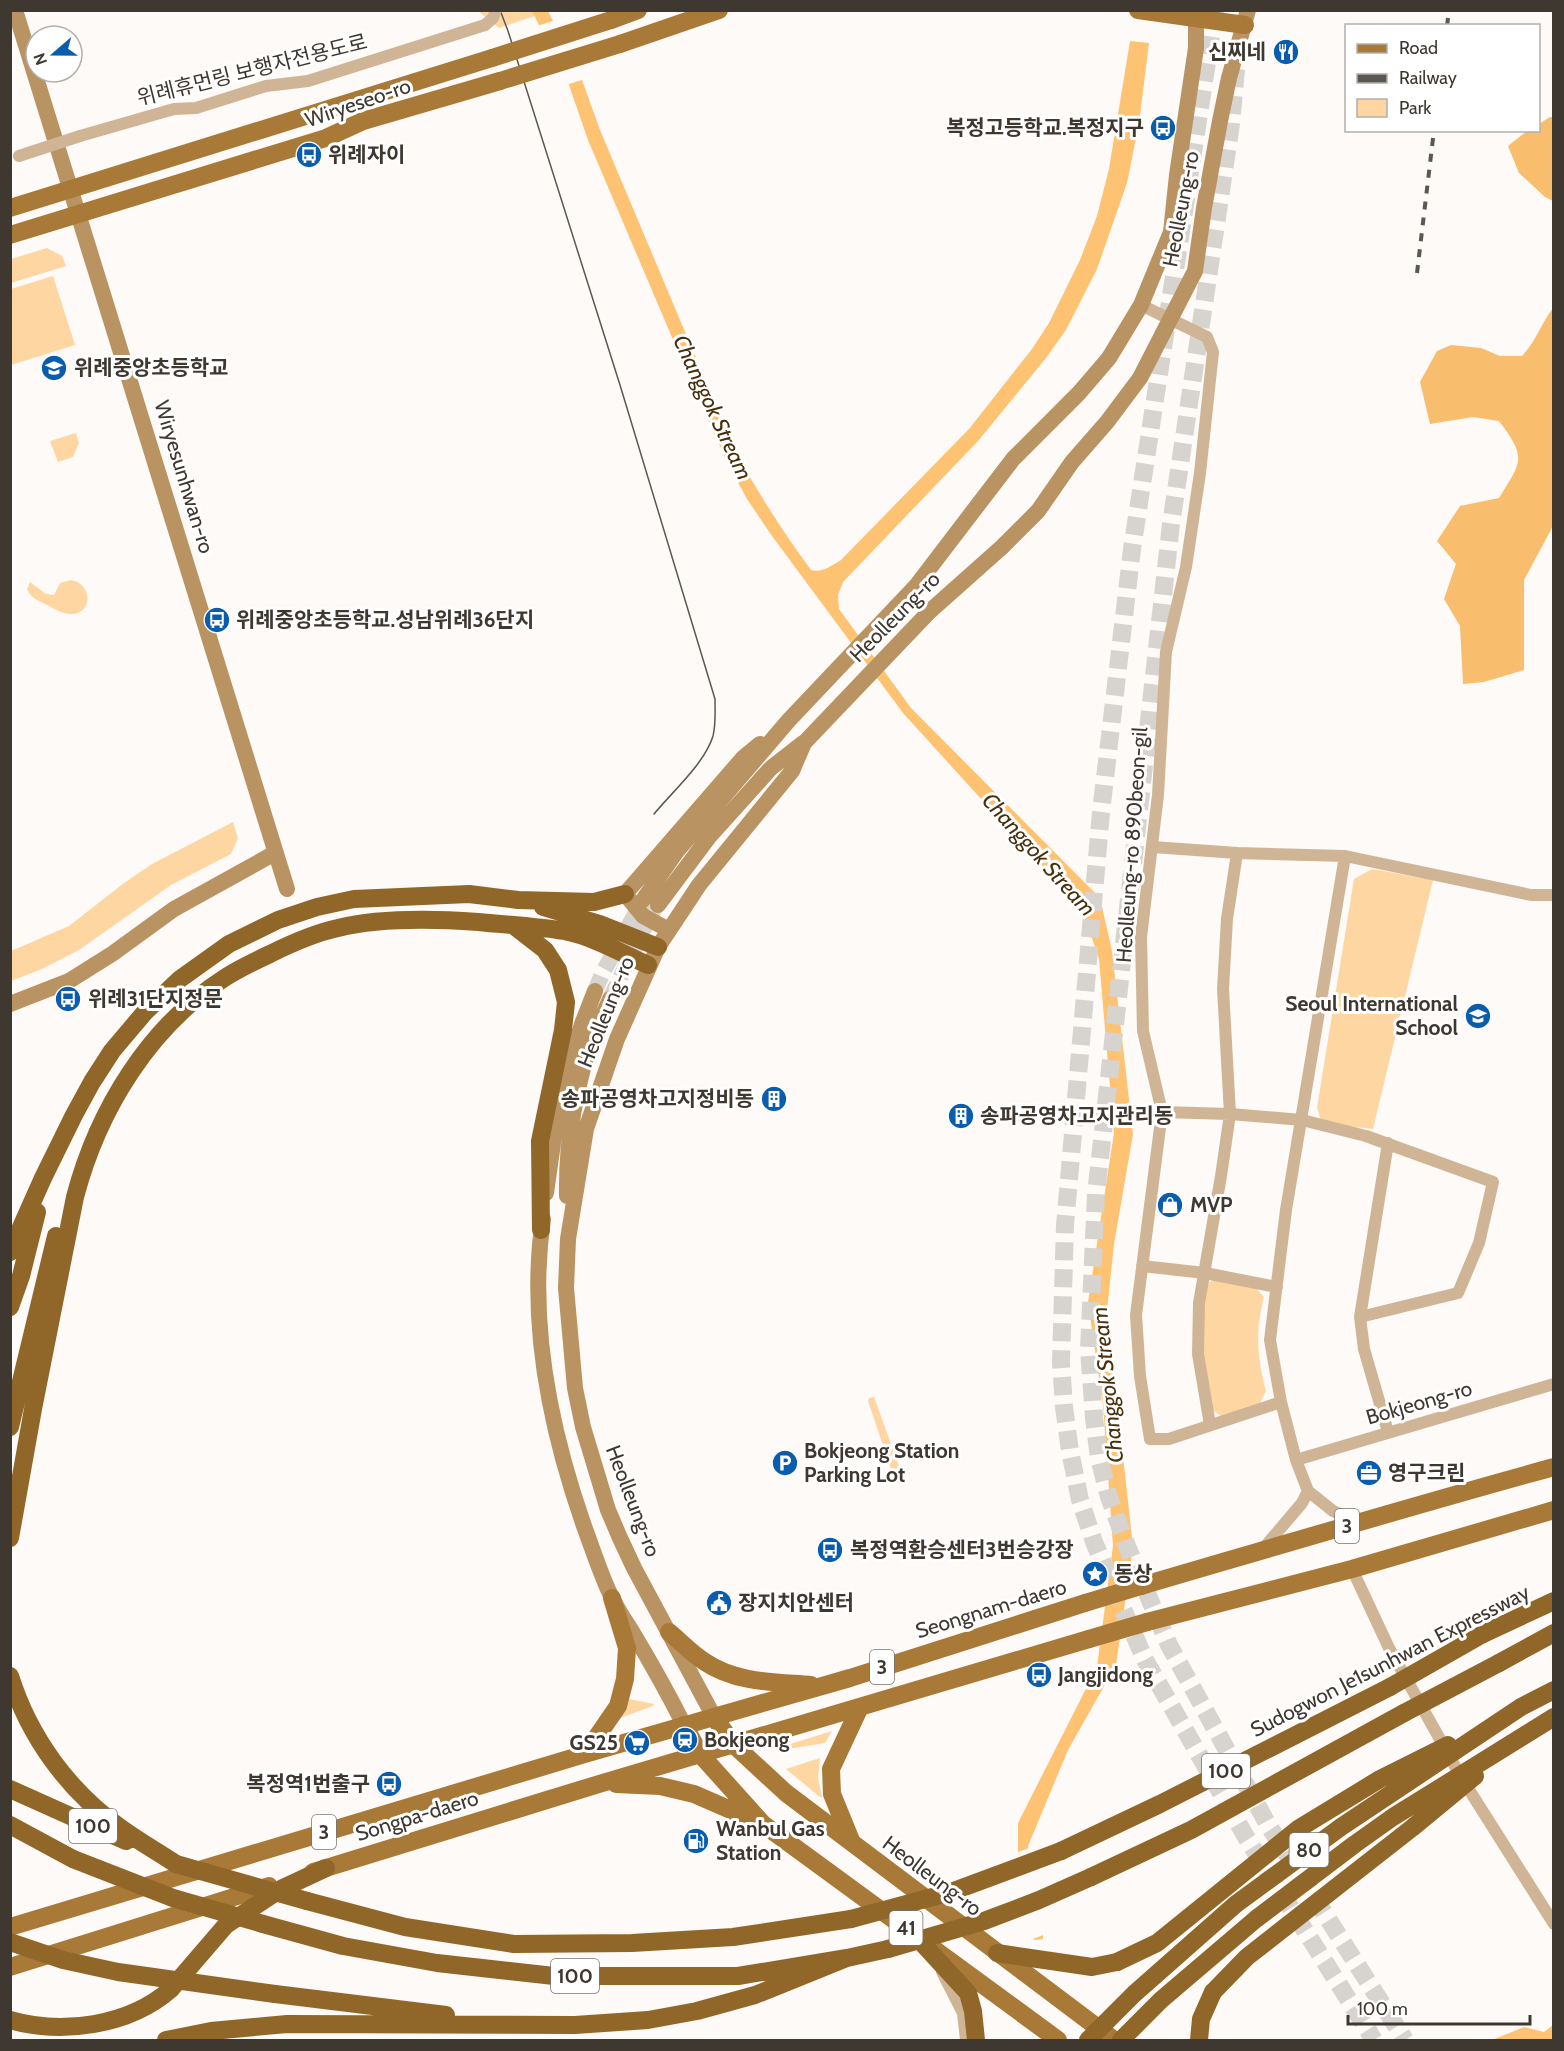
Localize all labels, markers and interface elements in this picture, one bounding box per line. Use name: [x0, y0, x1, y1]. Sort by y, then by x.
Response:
north arrow: [24, 24, 84, 84]
legend: [1345, 24, 1540, 132]
street label: 위례휴먼링 보행자전용도로: [134, 29, 370, 110]
restaurant icon: 신찌네: [1271, 37, 1301, 67]
text: Road: [1399, 37, 1438, 59]
place label: 신찌네: [1208, 39, 1266, 64]
text: N: [30, 50, 51, 68]
text: Railway: [1399, 67, 1457, 89]
street label: Wiryeseo-ro: [302, 73, 414, 132]
text: Park: [1399, 97, 1432, 119]
bus stop icon: 복정고등학교.복정지구: [1148, 113, 1178, 143]
place label: 복정고등학교.복정지구: [946, 115, 1144, 140]
bus stop icon: 위례자이: [294, 140, 324, 170]
place label: 위례자이: [328, 142, 405, 167]
street label: Heolleung-ro: [1157, 149, 1204, 269]
water label: Changgok Stream: [667, 331, 758, 484]
school or university icon: 위례중앙초등학교: [39, 353, 69, 383]
place label: 위례중앙초등학교: [74, 355, 229, 380]
street label: Wiryesunhwan-ro: [149, 397, 220, 556]
street label: Heolleung-ro: [844, 566, 945, 667]
bus stop icon: 위례중앙초등학교.성남위례36단지: [202, 605, 232, 635]
place label: 위례중앙초등학교.성남위례36단지: [236, 607, 534, 632]
street label: Heolleung-ro 890beon-gil: [1111, 726, 1152, 964]
water label: Changgok Stream: [976, 787, 1101, 922]
street label: Heolleung-ro: [572, 953, 639, 1071]
bus stop icon: 위례31단지정문: [53, 984, 83, 1014]
place label: 위례31단지정문: [88, 986, 223, 1011]
place label: Seoul International School: [1285, 991, 1458, 1040]
school or university icon: Seoul International School: [1463, 1001, 1493, 1031]
building icon: 송파공영차고지정비동: [759, 1084, 789, 1114]
place label: 송파공영차고지정비동: [561, 1086, 754, 1111]
building icon: 송파공영차고지관리동: [946, 1101, 976, 1131]
place label: 송파공영차고지관리동: [980, 1103, 1173, 1128]
shop icon: MVP: [1155, 1190, 1185, 1220]
place label: MVP: [1190, 1192, 1233, 1217]
water label: Changgok Stream: [1086, 1306, 1129, 1464]
street label: Bokjeong-ro: [1363, 1375, 1475, 1431]
place label: Bokjeong Station Parking Lot: [804, 1438, 959, 1487]
street label: Heolleung-ro: [601, 1442, 666, 1560]
parking icon: Bokjeong Station Parking Lot: [770, 1448, 800, 1478]
office icon: 영구크린: [1354, 1458, 1384, 1488]
place label: 영구크린: [1388, 1460, 1465, 1485]
road number: 3: [1335, 1509, 1359, 1543]
bus stop icon: 복정역환승센터3번승강장: [815, 1535, 845, 1565]
place label: 복정역환승센터3번승강장: [850, 1537, 1074, 1562]
place icon: 동상: [1080, 1559, 1110, 1589]
place label: 동상: [1114, 1561, 1153, 1586]
street label: Seongnam-daero: [912, 1574, 1069, 1643]
street label: Sudogwon Je1sunhwan Expressway: [1246, 1579, 1534, 1742]
public building icon: 장지치안센터: [704, 1588, 734, 1618]
place label: 장지치안센터: [738, 1590, 854, 1615]
road number: 3: [870, 1650, 894, 1684]
bus stop icon: Jangjidong: [1024, 1660, 1054, 1690]
place label: Jangjidong: [1057, 1662, 1153, 1687]
station icon: Bokjeong: [670, 1725, 700, 1755]
place label: Bokjeong: [704, 1727, 790, 1752]
supermarket icon: GS25: [622, 1728, 652, 1758]
place label: GS25: [569, 1730, 618, 1755]
road number: 100: [1202, 1754, 1250, 1788]
bus stop icon: 복정역1번출구: [374, 1769, 404, 1799]
place label: 복정역1번출구: [246, 1771, 370, 1796]
street label: Songpa-daero: [352, 1785, 481, 1846]
road number: 100: [69, 1809, 117, 1843]
road number: 3: [312, 1815, 336, 1849]
place label: Wanbul Gas Station: [716, 1816, 825, 1865]
fuel station icon: Wanbul Gas Station: [681, 1826, 711, 1856]
street label: Heolleung-ro: [878, 1830, 987, 1921]
road number: 80: [1290, 1833, 1328, 1867]
road number: 41: [890, 1911, 922, 1945]
road number: 100: [551, 1959, 599, 1993]
scale bar: [1348, 1988, 1530, 2026]
text: 100 m: [1357, 1998, 1408, 2020]

